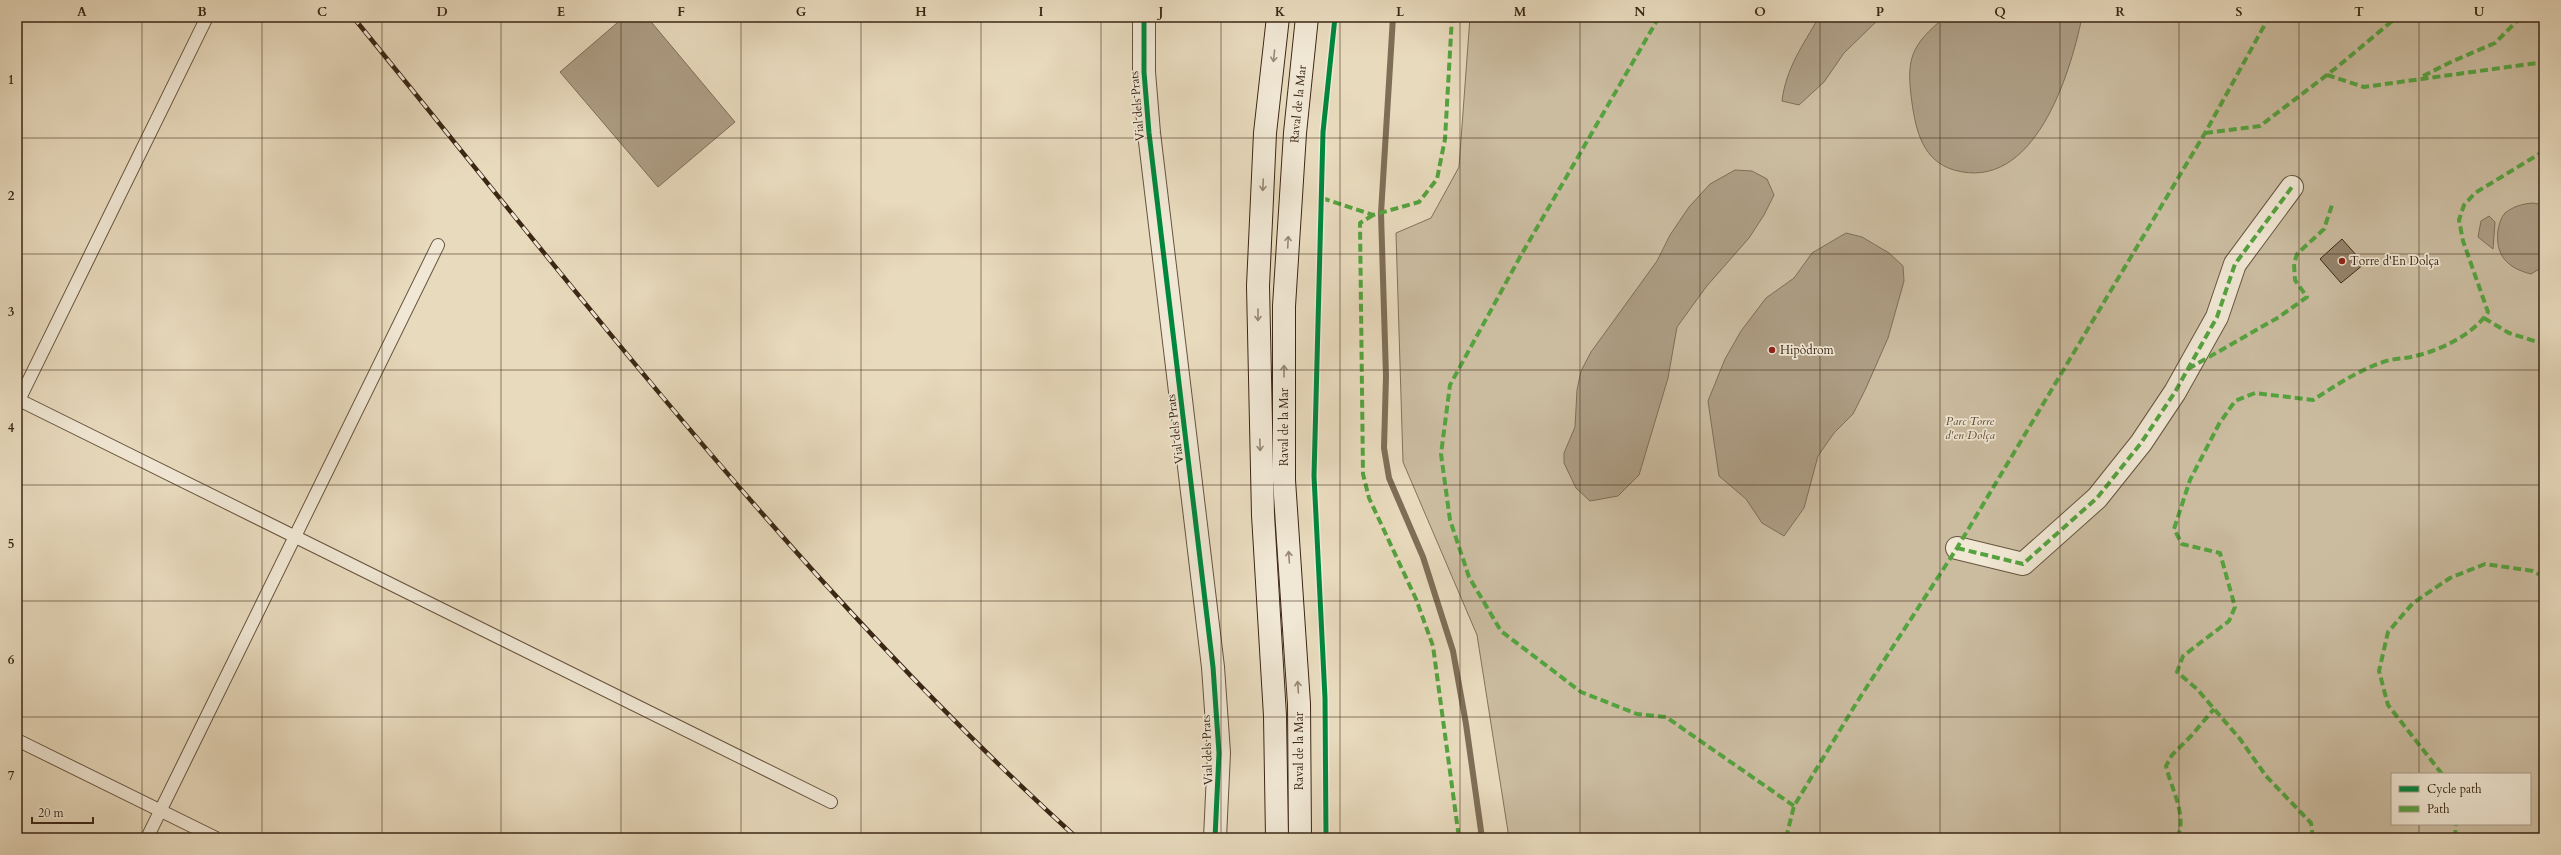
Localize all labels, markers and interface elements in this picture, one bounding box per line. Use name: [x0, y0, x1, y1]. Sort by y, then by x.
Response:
text: A: [77, 3, 87, 21]
text: B: [197, 3, 207, 21]
text: C: [317, 3, 327, 21]
text: D: [436, 3, 448, 21]
text: E: [557, 3, 565, 21]
text: F: [677, 3, 685, 21]
text: G: [796, 3, 807, 21]
text: H: [915, 3, 927, 21]
text: I: [1038, 3, 1044, 21]
text: J: [1157, 3, 1164, 21]
text: K: [1275, 3, 1286, 21]
text: L: [1396, 3, 1405, 21]
text: M: [1514, 3, 1527, 21]
text: N: [1634, 3, 1646, 21]
text: O: [1754, 3, 1766, 21]
text: P: [1876, 3, 1884, 21]
text: Q: [1994, 3, 2006, 21]
text: R: [2115, 3, 2125, 21]
text: S: [2236, 3, 2243, 21]
text: T: [2354, 3, 2364, 21]
text: U: [2474, 3, 2485, 21]
one-way arrow: [1270, 49, 1278, 62]
street label: Raval de la Mar: [1286, 64, 1310, 144]
street label: Vial dels Prats: [1126, 70, 1148, 142]
text: 1: [8, 71, 14, 89]
one-way arrow: [1259, 178, 1267, 191]
text: 2: [8, 187, 15, 205]
one-way arrow: [1285, 236, 1292, 249]
place label: Torre d'En Dolça: [2350, 253, 2440, 269]
marker: Torre d'En Dolça: [2337, 256, 2347, 266]
text: 3: [8, 303, 15, 321]
one-way arrow: [1254, 308, 1262, 321]
place label: Hipòdrom: [1780, 342, 1835, 358]
marker: Hipòdrom: [1767, 345, 1777, 355]
one-way arrow: [1280, 365, 1288, 378]
street label: Raval de la Mar: [1276, 387, 1292, 466]
street label: Vial dels Prats: [1163, 393, 1187, 465]
park label: Parc Torre d'en Dolça: [1945, 413, 1996, 443]
text: 4: [8, 419, 15, 437]
one-way arrow: [1257, 438, 1264, 451]
text: 5: [8, 535, 14, 553]
one-way arrow: [1286, 551, 1293, 564]
text: 6: [8, 651, 15, 669]
one-way arrow: [1294, 681, 1301, 694]
street label: Raval de la Mar: [1291, 711, 1307, 790]
street label: Vial dels Prats: [1198, 715, 1216, 785]
text: 7: [8, 767, 15, 785]
legend: [2391, 773, 2531, 825]
text: Cycle path: [2427, 781, 2482, 797]
scale bar: [32, 799, 93, 825]
text: Path: [2427, 801, 2450, 817]
text: 20 m: [38, 805, 65, 821]

